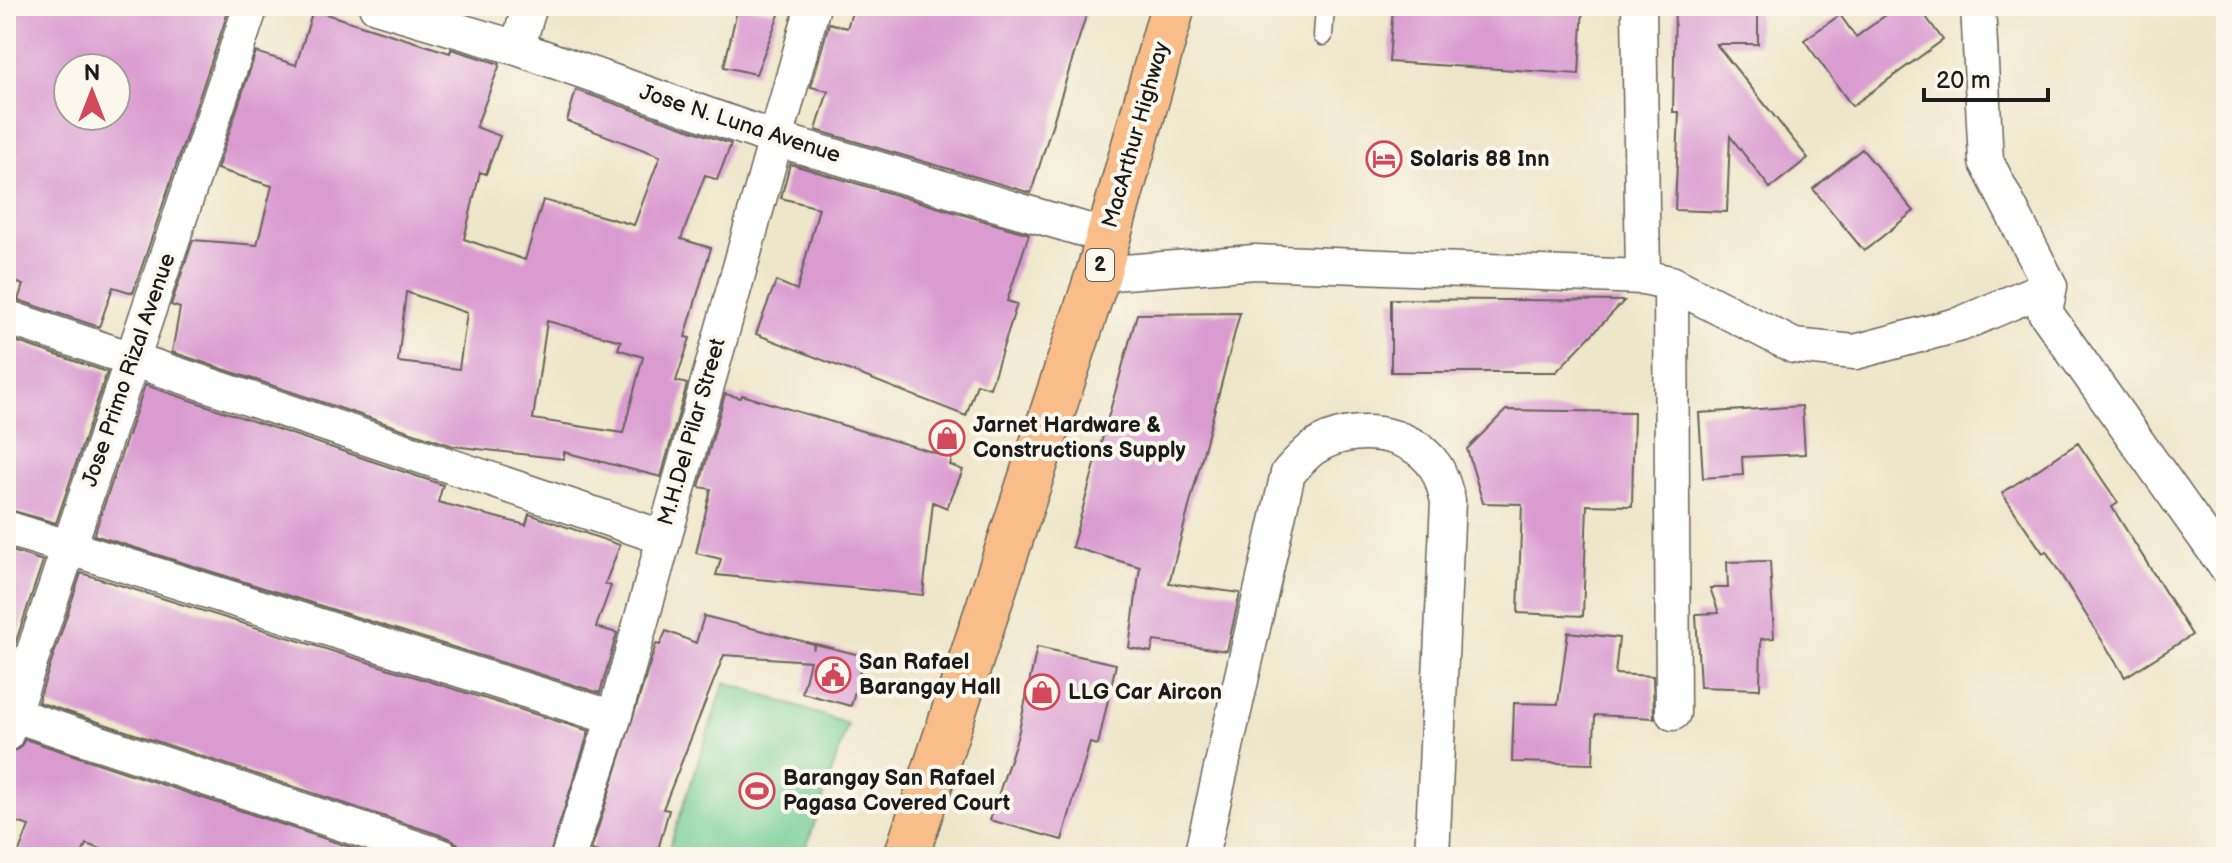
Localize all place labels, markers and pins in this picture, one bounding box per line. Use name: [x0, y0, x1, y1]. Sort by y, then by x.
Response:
hotel icon: Solaris 88 Inn: [1365, 140, 1403, 178]
place label: Solaris 88 Inn: [1410, 146, 1549, 173]
place label: Jarnet Hardware & Constructions Supply: [973, 412, 1186, 464]
shop icon: Jarnet Hardware & Constructions Supply: [928, 419, 966, 457]
place label: San Rafael Barangay Hall: [859, 649, 1001, 701]
public building icon: San Rafael Barangay Hall: [814, 656, 852, 694]
shop icon: LLG Car Aircon: [1023, 673, 1061, 711]
place label: LLG Car Aircon: [1068, 679, 1222, 706]
place label: Barangay San Rafael Pagasa Covered Court: [783, 765, 1011, 817]
sports icon: Barangay San Rafael Pagasa Covered Court: [738, 772, 776, 810]

